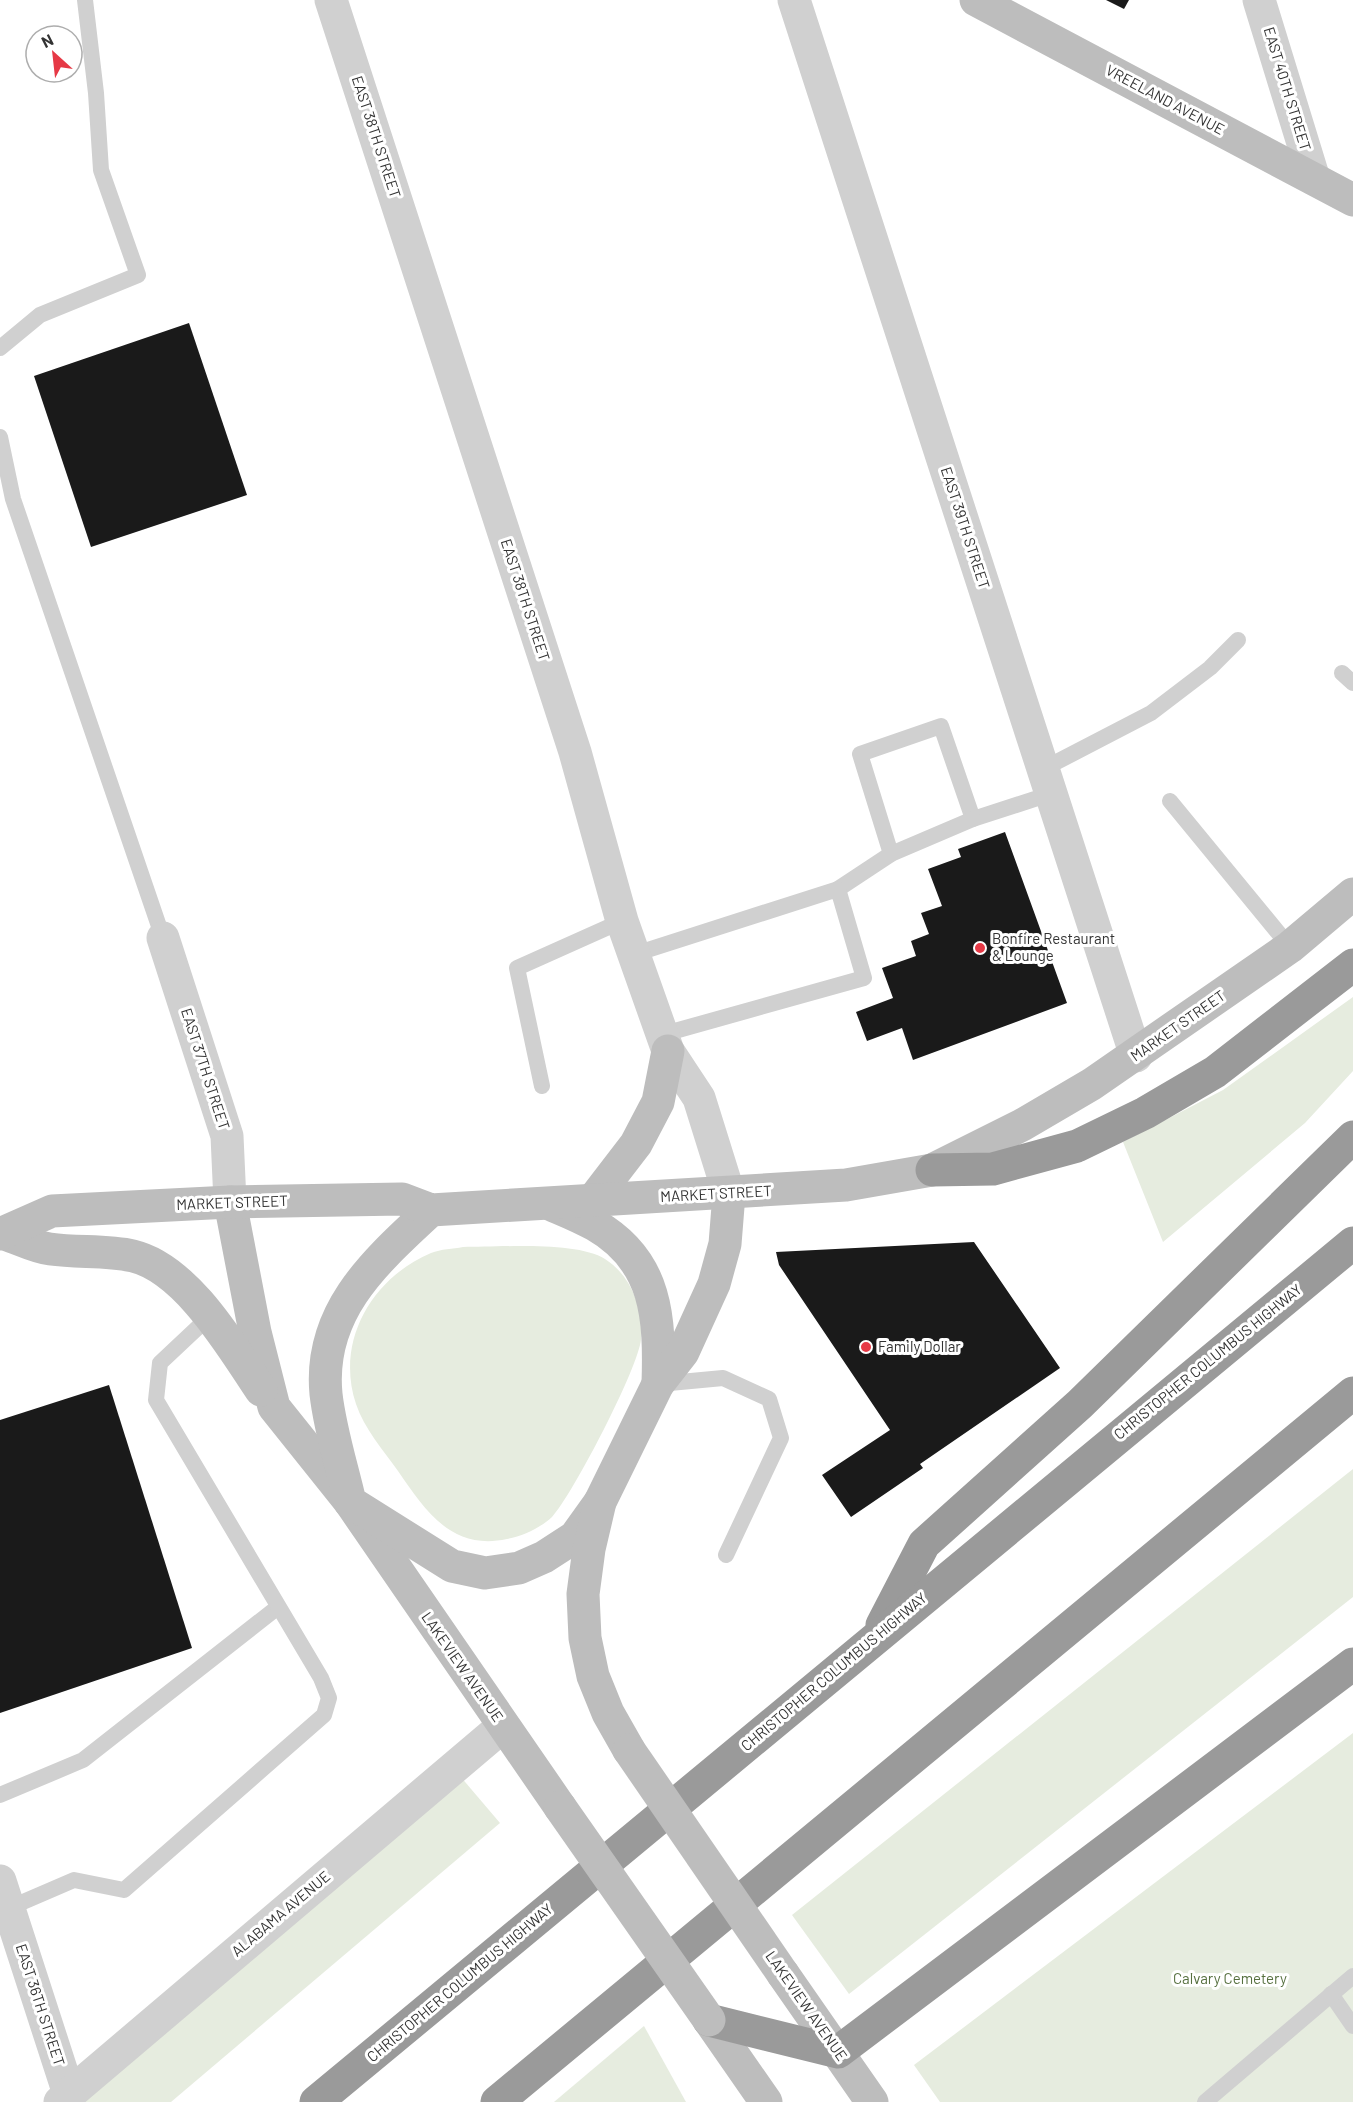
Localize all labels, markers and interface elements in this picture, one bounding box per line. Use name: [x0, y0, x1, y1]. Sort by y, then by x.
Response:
north arrow: [24, 24, 84, 84]
street label: EAST 40TH STREET: [1261, 25, 1315, 153]
text: N: [38, 29, 56, 51]
street label: VREELAND AVENUE: [1103, 60, 1228, 138]
street label: EAST 38TH STREET: [349, 73, 405, 200]
street label: EAST 39TH STREET: [938, 464, 994, 591]
street label: EAST 38TH STREET: [498, 536, 554, 663]
place label: Bonfire Restaurant & Lounge: [992, 929, 1115, 964]
marker: Bonfire Restaurant & Lounge: [973, 941, 987, 955]
street label: MARKET STREET: [1127, 986, 1228, 1065]
street label: EAST 37TH STREET: [178, 1006, 234, 1132]
street label: MARKET STREET: [660, 1181, 772, 1205]
street label: MARKET STREET: [176, 1191, 288, 1213]
street label: CHRISTOPHER COLUMBUS HIGHWAY: [1110, 1280, 1305, 1443]
place label: Family Dollar: [878, 1337, 961, 1355]
marker: Family Dollar: [859, 1340, 873, 1354]
street label: CHRISTOPHER COLUMBUS HIGHWAY: [737, 1588, 930, 1754]
street label: LAKEVIEW AVENUE: [418, 1608, 507, 1725]
street label: ALABAMA AVENUE: [227, 1867, 333, 1960]
street label: CHRISTOPHER COLUMBUS HIGHWAY: [363, 1899, 556, 2065]
street label: EAST 36TH STREET: [13, 1941, 69, 2068]
street label: LAKEVIEW AVENUE: [762, 1947, 851, 2064]
park label: Calvary Cemetery: [1173, 1969, 1287, 1987]

